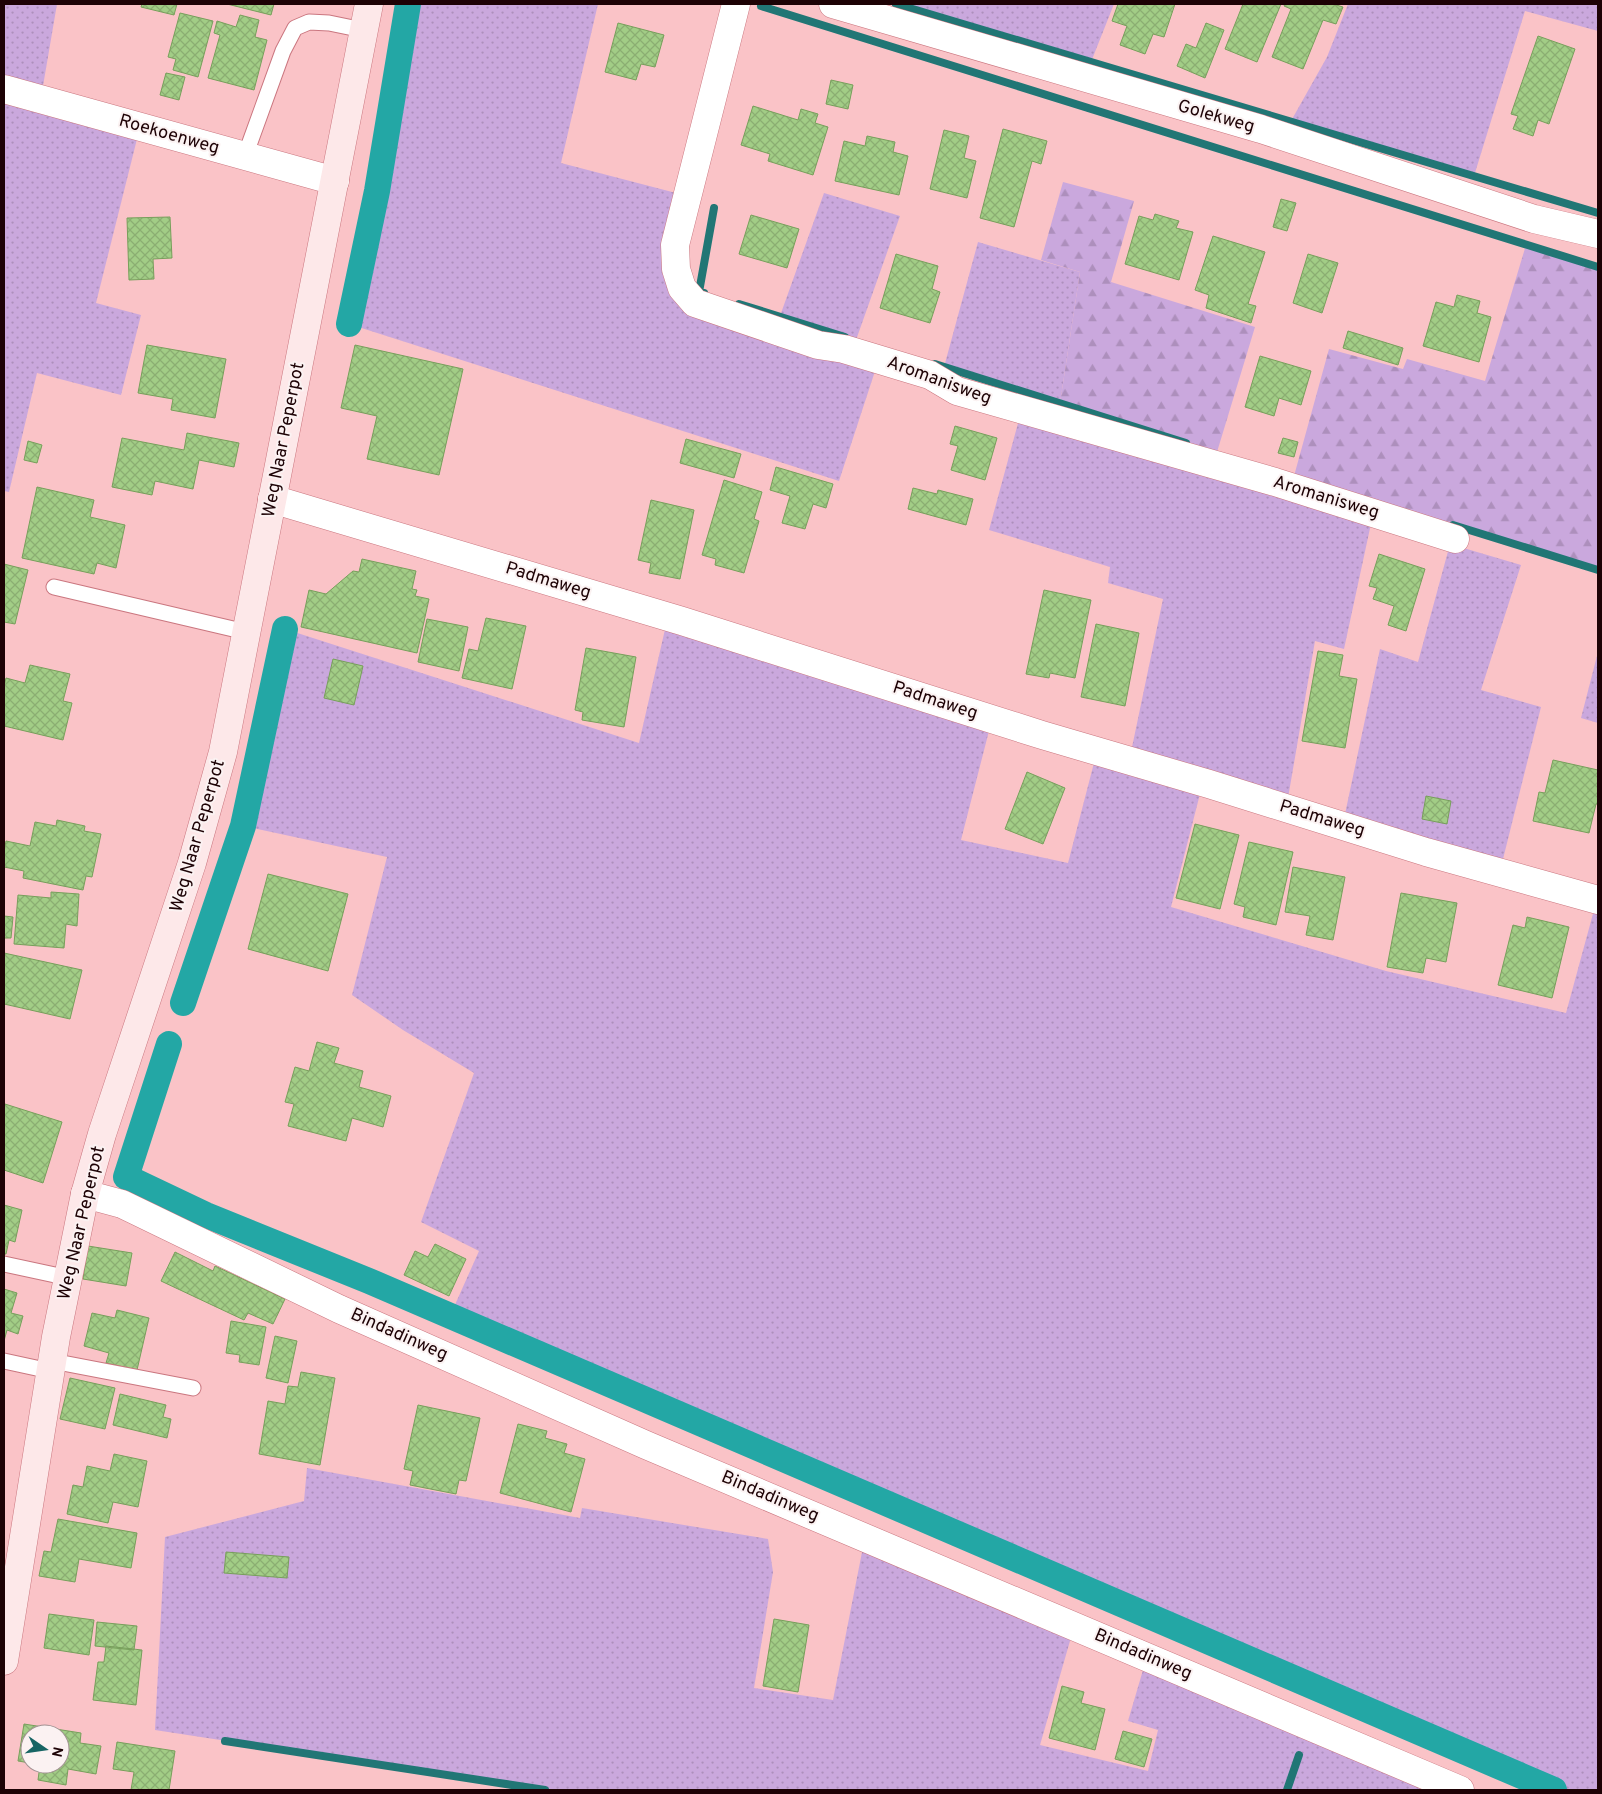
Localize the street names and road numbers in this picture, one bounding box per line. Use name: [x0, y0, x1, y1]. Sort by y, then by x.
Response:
street label: Golekweg: [1175, 95, 1257, 139]
street label: Roekoenweg: [116, 110, 222, 160]
street label: Aromanisweg: [884, 351, 994, 411]
street label: Weg Naar Peperpot: [258, 361, 310, 519]
street label: Aromanisweg: [1270, 471, 1382, 525]
street label: Padmaweg: [502, 557, 594, 605]
street label: Padmaweg: [889, 676, 981, 726]
street label: Weg Naar Peperpot: [165, 757, 231, 915]
street label: Padmaweg: [1276, 795, 1368, 843]
street label: Weg Naar Peperpot: [53, 1144, 111, 1302]
street label: Bindadinweg: [347, 1303, 451, 1367]
street label: Bindadinweg: [718, 1466, 822, 1528]
street label: Bindadinweg: [1091, 1624, 1195, 1686]

